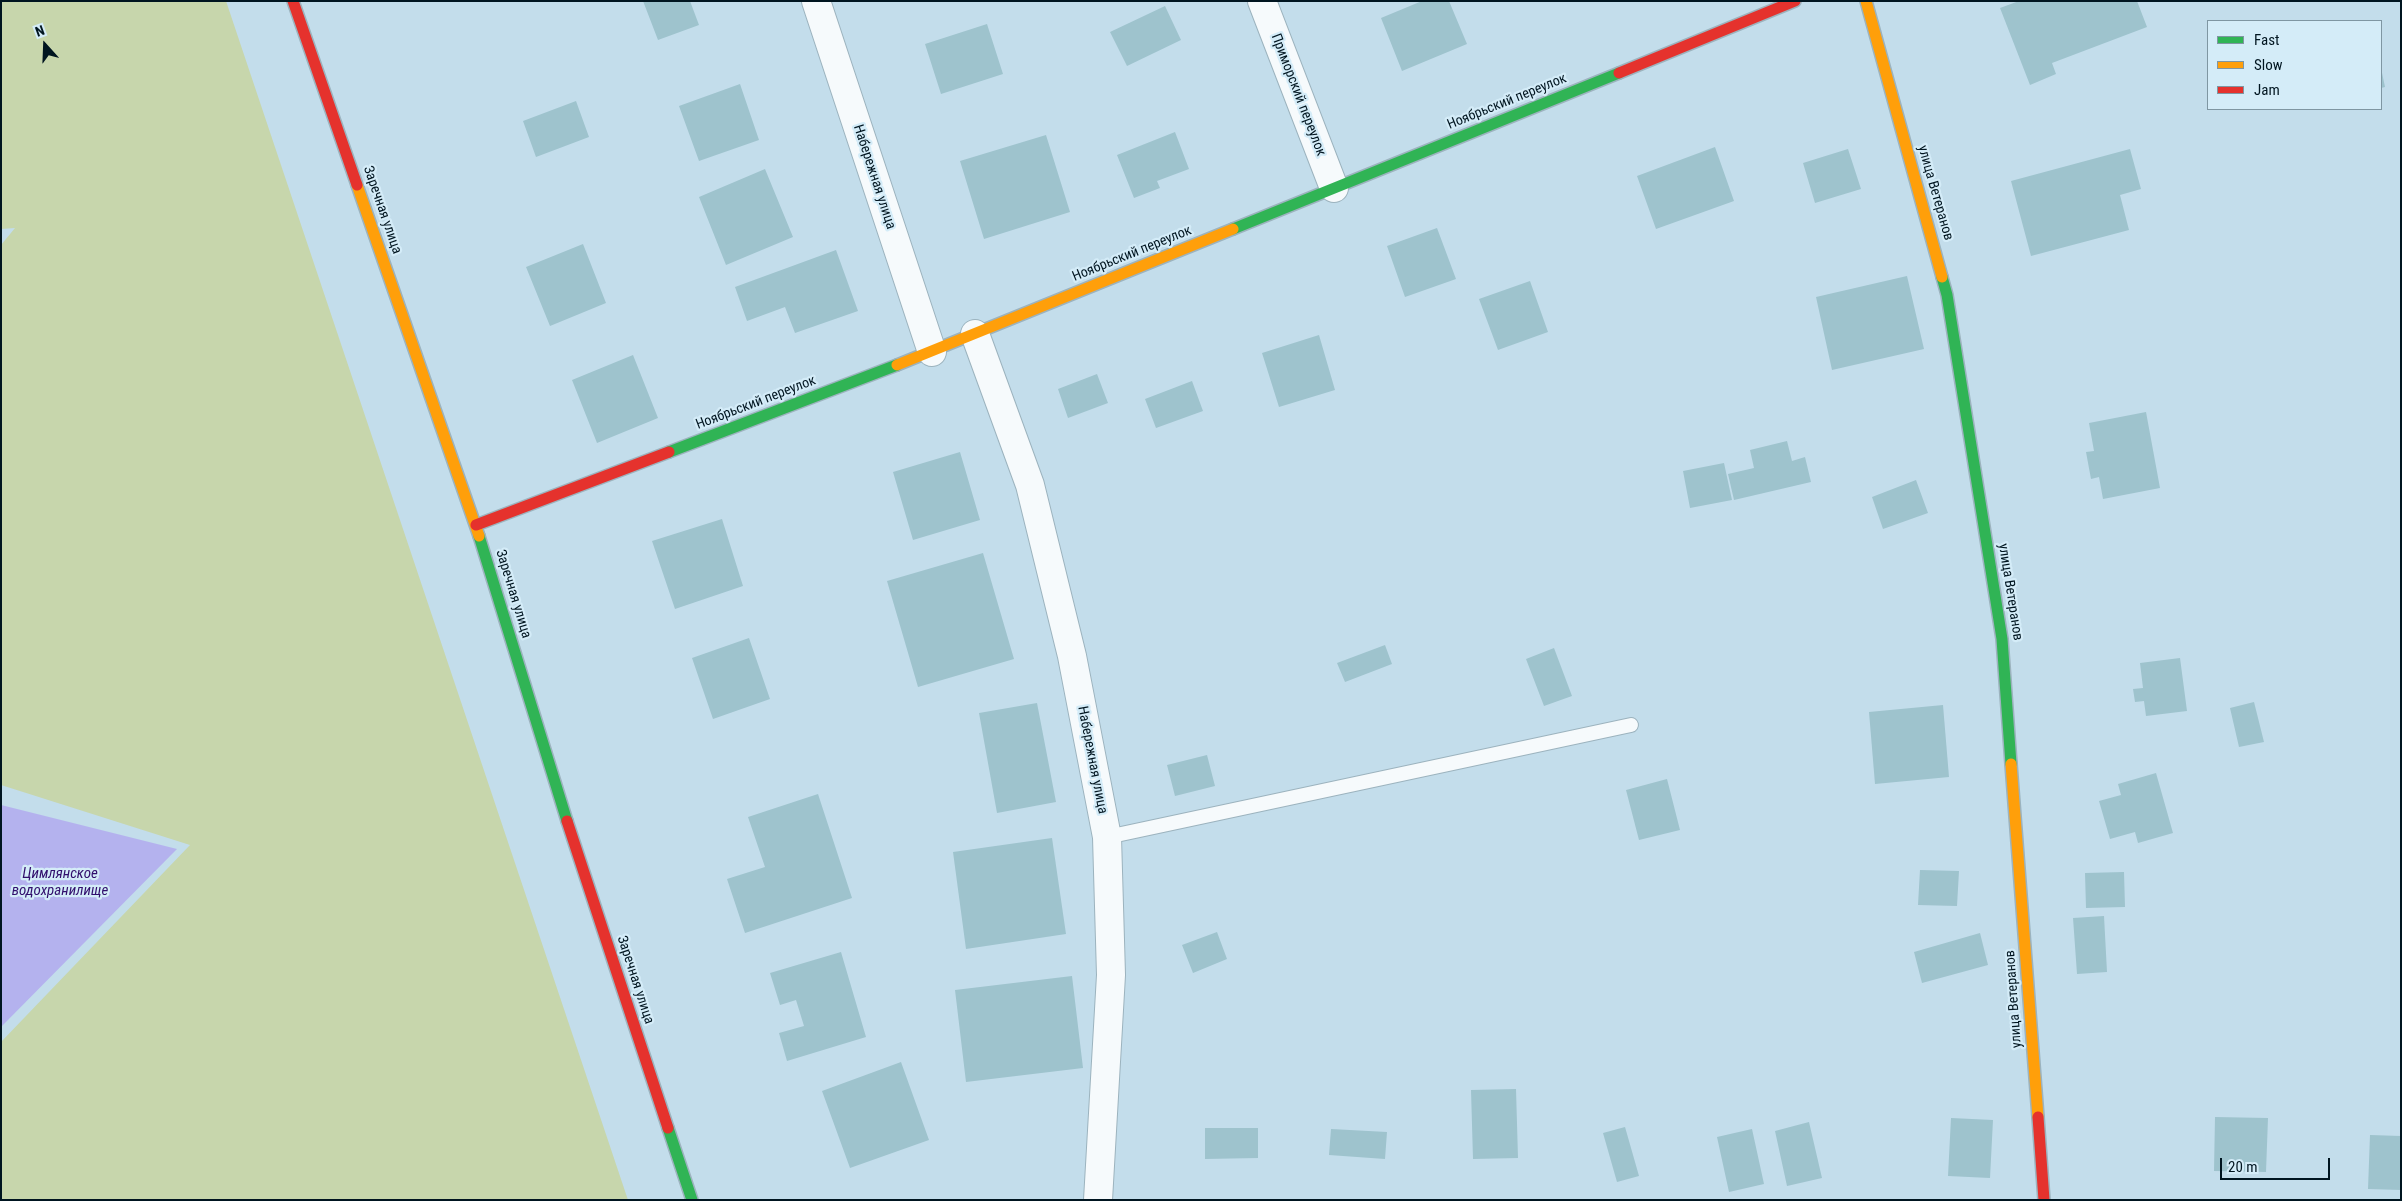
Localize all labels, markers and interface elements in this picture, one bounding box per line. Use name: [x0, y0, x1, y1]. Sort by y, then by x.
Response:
north arrow: [20, 20, 70, 70]
legend: [2207, 20, 2382, 110]
text: N: [33, 22, 47, 40]
street label: Приморский переулок: [1267, 31, 1329, 159]
text: Fast: [2254, 31, 2279, 49]
text: Slow: [2254, 56, 2283, 74]
street label: Ноябрьский переулок: [1445, 70, 1569, 134]
text: Jam: [2254, 81, 2280, 99]
street label: Набережная улица: [849, 123, 899, 231]
street label: улица Ветеранов: [1913, 144, 1957, 242]
street label: Заречная улица: [359, 164, 405, 256]
street label: Ноябрьский переулок: [1070, 222, 1194, 286]
street label: Ноябрьский переулок: [694, 372, 818, 434]
street label: улица Ветеранов: [1994, 542, 2026, 642]
street label: Заречная улица: [492, 548, 534, 640]
street label: Набережная улица: [1073, 705, 1111, 815]
water label: Цимлянское водохранилище: [12, 865, 108, 900]
street label: Заречная улица: [613, 934, 657, 1026]
street label: улица Ветеранов: [2002, 950, 2026, 1048]
scale bar: [2222, 1148, 2332, 1180]
text: 20 m: [2228, 1158, 2258, 1176]

